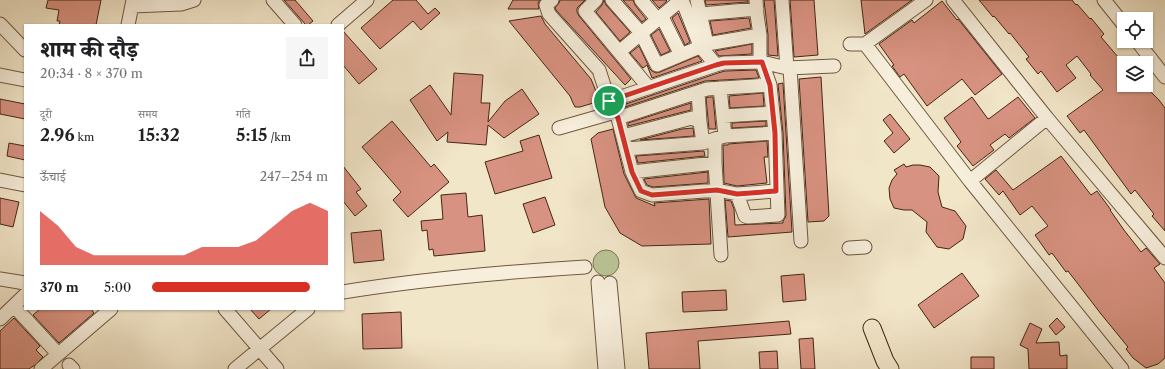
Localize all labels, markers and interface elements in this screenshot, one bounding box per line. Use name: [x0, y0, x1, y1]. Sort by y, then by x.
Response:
map controls: [1117, 12, 1153, 92]
button: locate: [1117, 12, 1153, 48]
text: शाम की दौड़: [40, 36, 138, 63]
button: share: [286, 37, 328, 79]
button: layers: [1117, 56, 1153, 92]
text: 20:34 · 8 × 370 m: [40, 65, 143, 81]
pin: [592, 84, 626, 118]
icon: arrive: [598, 90, 620, 112]
text: दूरी: [40, 107, 52, 121]
text: समय: [138, 107, 157, 121]
text: गति: [236, 107, 250, 121]
text: 2.96: [40, 125, 75, 145]
text: 15:32: [138, 125, 180, 145]
text: 5:15: [236, 125, 267, 145]
text: km: [75, 130, 94, 144]
text: /km: [267, 130, 291, 144]
text: ऊँचाई: [40, 168, 66, 184]
text: 247–254 m: [260, 168, 328, 184]
text: 370 m: [40, 279, 79, 295]
text: 5:00: [104, 279, 131, 295]

